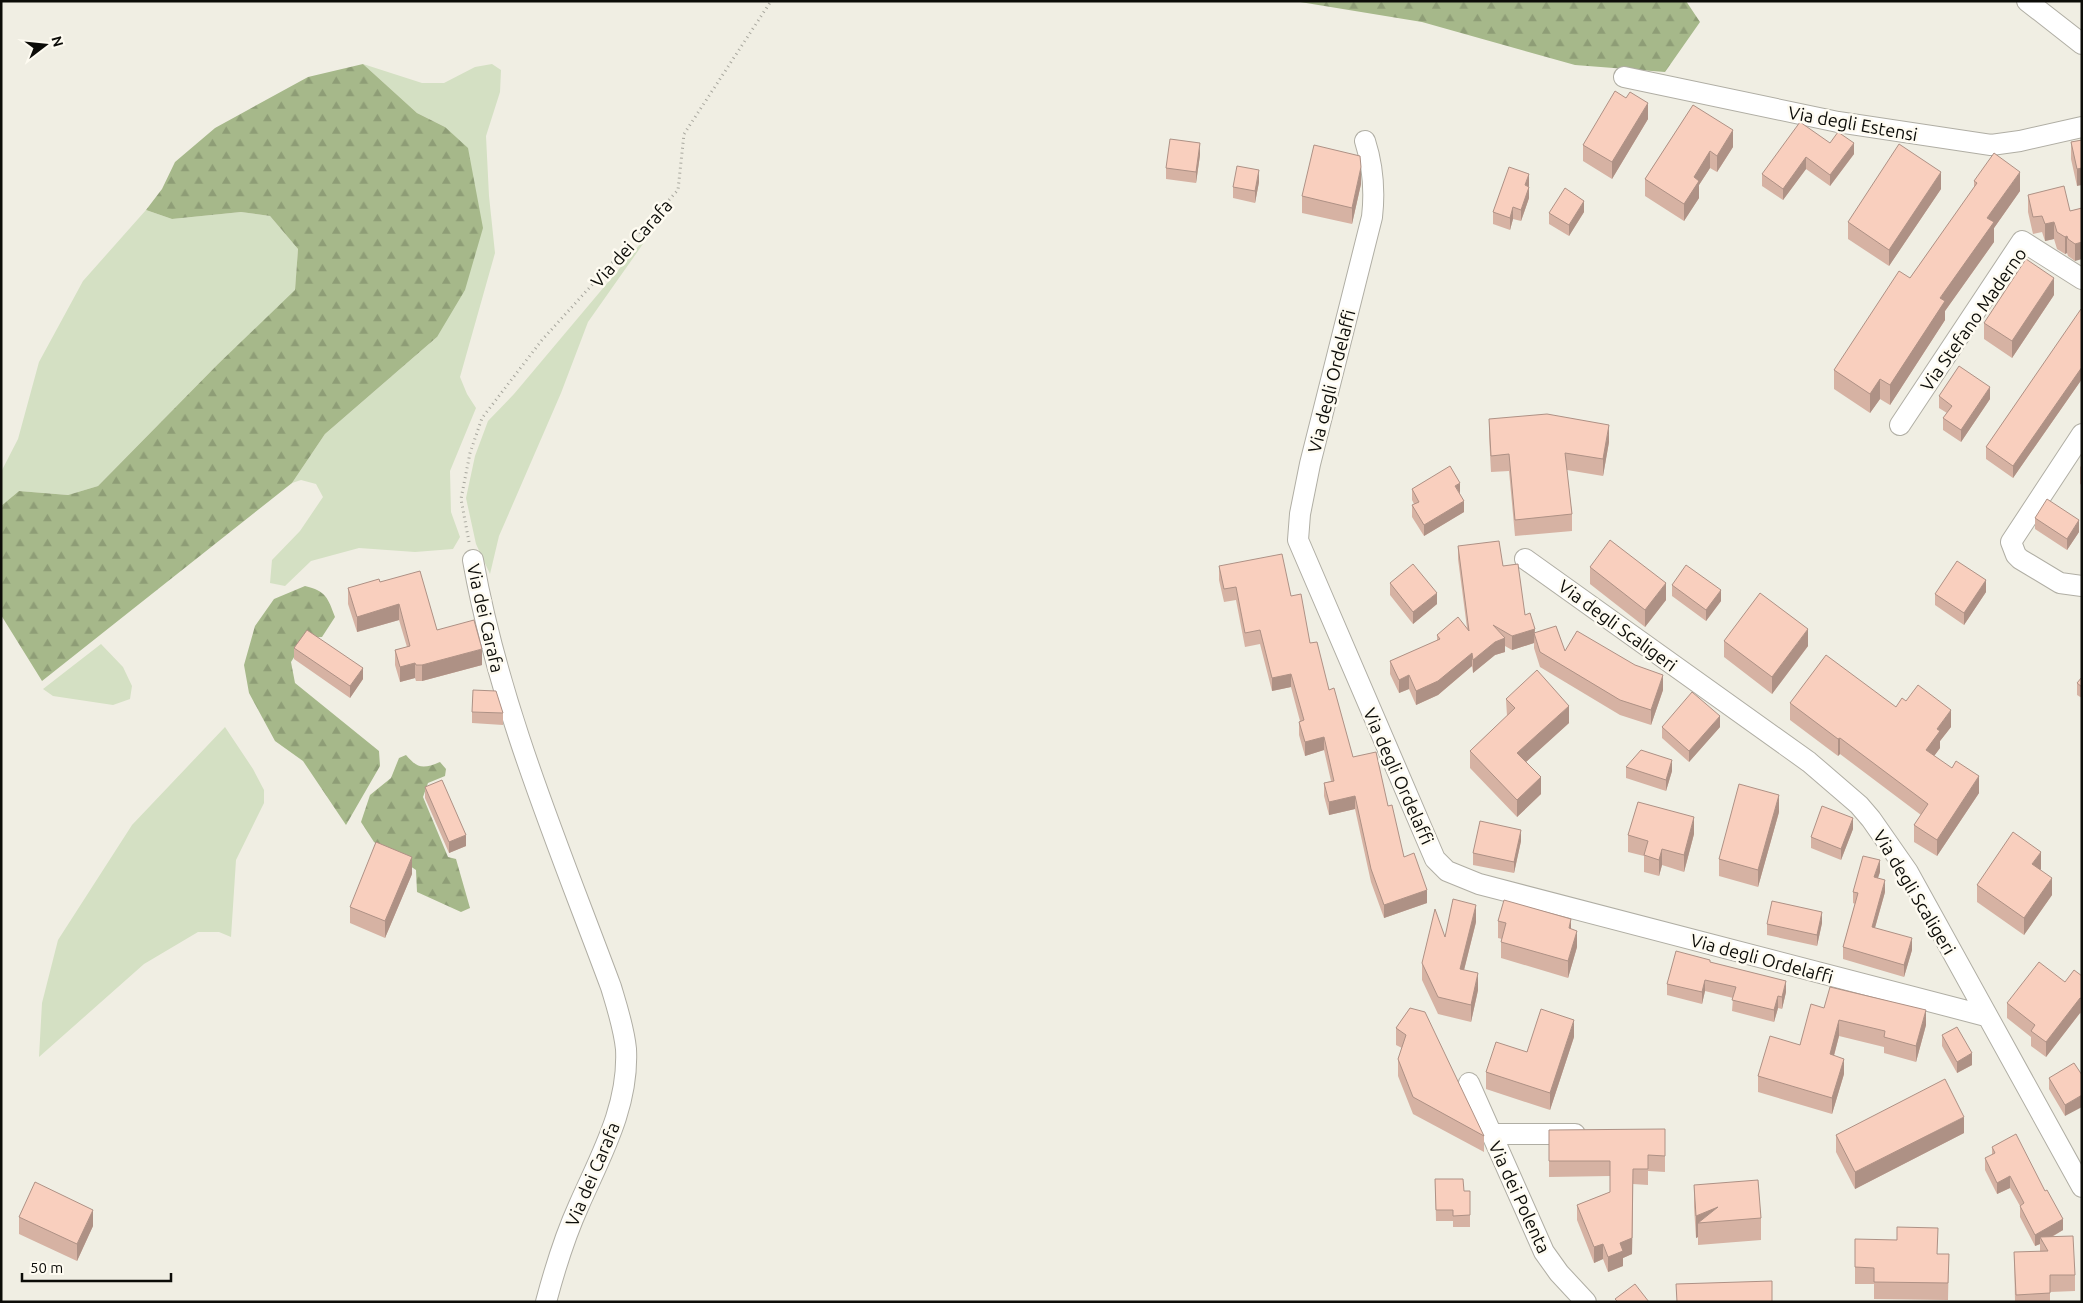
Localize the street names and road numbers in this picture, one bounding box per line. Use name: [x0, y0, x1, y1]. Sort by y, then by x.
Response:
street label: Via degli Estensi: [1787, 102, 1919, 144]
street label: Via dei Carafa: [586, 195, 676, 291]
street label: Via Stefano Maderno: [1916, 244, 2030, 394]
street label: Via degli Ordelaffi: [1304, 307, 1358, 455]
street label: Via dei Carafa: [464, 562, 508, 674]
street label: Via degli Scaligeri: [1555, 575, 1681, 675]
street label: Via degli Ordelaffi: [1360, 705, 1438, 847]
street label: Via degli Scaligeri: [1870, 826, 1960, 958]
street label: Via degli Ordelaffi: [1688, 929, 1836, 987]
street label: Via dei Carafa: [561, 1119, 623, 1229]
street label: Via dei Polenta: [1485, 1138, 1555, 1256]

